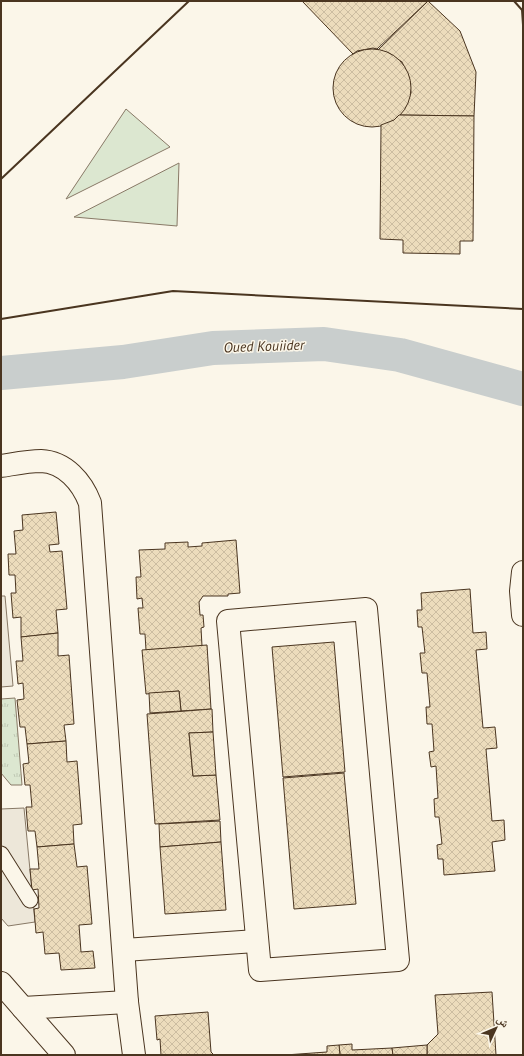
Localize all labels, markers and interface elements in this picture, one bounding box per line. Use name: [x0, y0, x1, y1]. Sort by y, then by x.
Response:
water label: Oued Kouiider: [223, 336, 306, 356]
north arrow: [476, 1008, 516, 1048]
text: ش: [493, 1012, 513, 1031]

